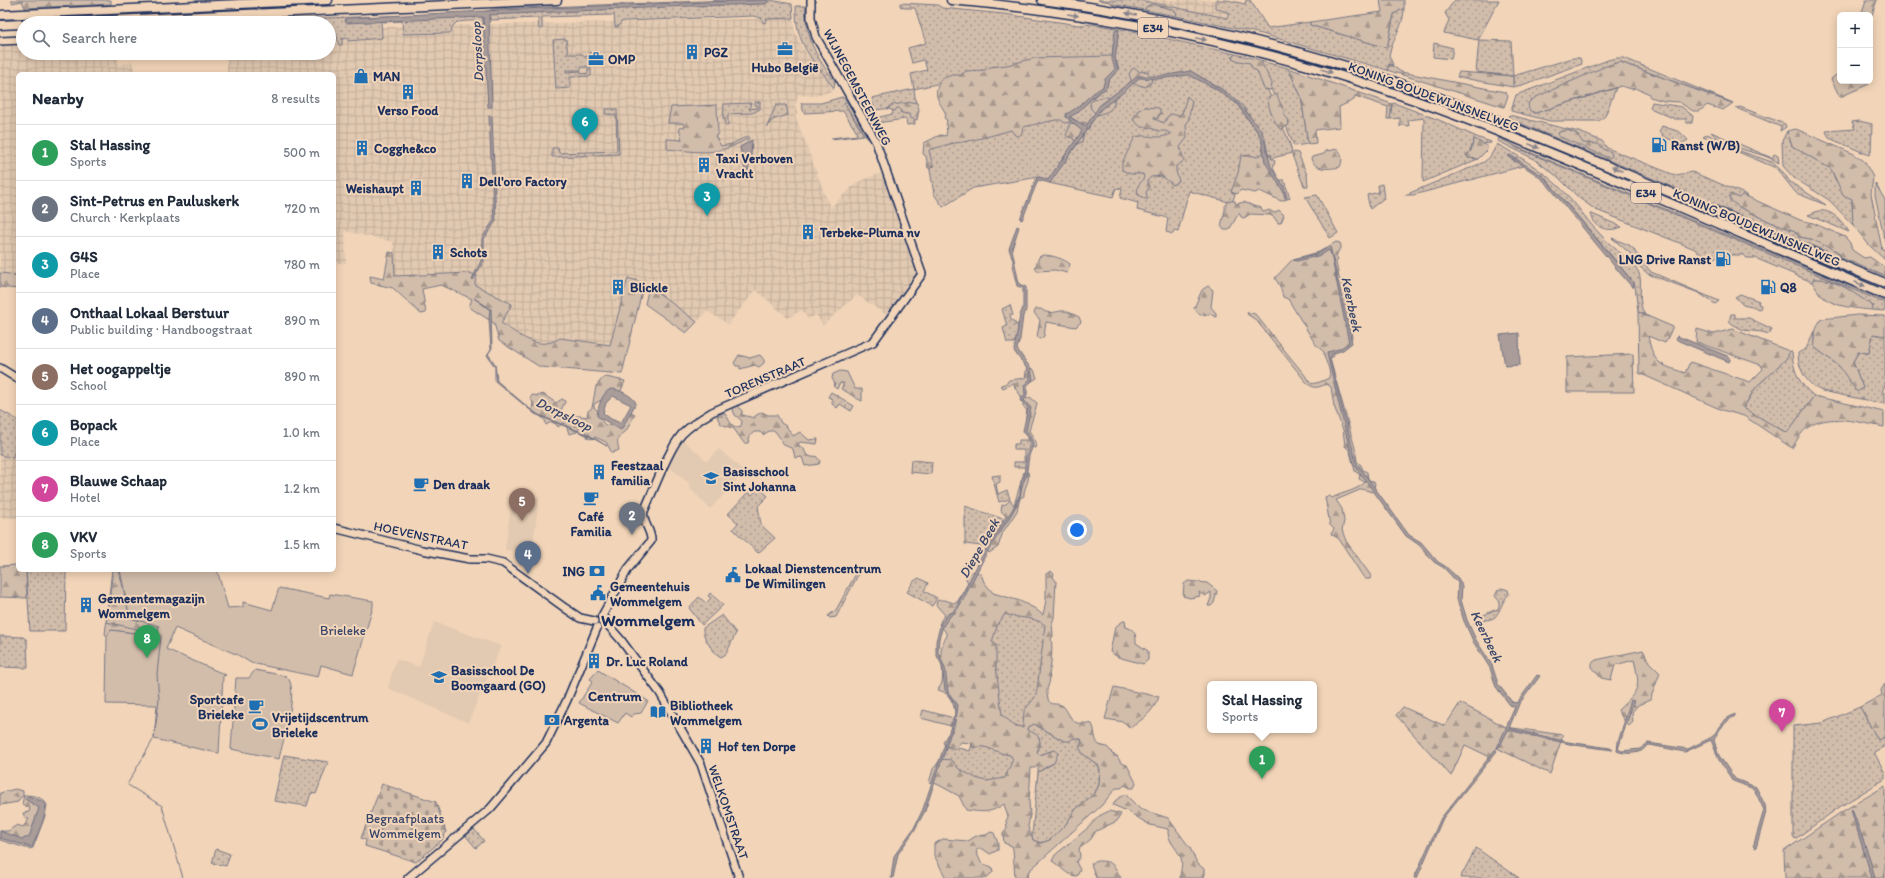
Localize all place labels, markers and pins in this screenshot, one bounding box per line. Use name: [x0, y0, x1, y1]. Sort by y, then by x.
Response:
office icon: Hubo België: [776, 40, 794, 58]
building icon: PGZ: [683, 43, 701, 61]
place label: PGZ: [704, 45, 728, 60]
office icon: OMP: [587, 50, 605, 68]
place label: OMP: [608, 52, 636, 67]
place label: Hubo België: [752, 60, 818, 76]
shop icon: MAN: [352, 67, 370, 85]
place label: MAN: [373, 69, 401, 84]
building icon: Verso Food: [399, 83, 417, 101]
place label: Verso Food: [378, 103, 439, 118]
pin: 6: [572, 108, 598, 141]
fuel station icon: Ranst (W/B): [1650, 136, 1668, 154]
place label: Ranst (W/B): [1671, 138, 1740, 154]
building icon: Cogghe&co: [353, 139, 371, 157]
place label: Cogghe&co: [374, 141, 437, 157]
place label: Taxi Verboven Vracht: [715, 151, 794, 181]
building icon: Taxi Verboven Vracht: [695, 156, 713, 174]
building icon: Dell'oro Factory: [458, 172, 476, 190]
place label: Dell'oro Factory: [479, 174, 568, 190]
building icon: Weishaupt: [407, 179, 425, 197]
place label: Weishaupt: [346, 181, 404, 197]
pin: 3: [694, 183, 720, 216]
building icon: Terbeke-Pluma nv: [799, 223, 817, 241]
place label: Terbeke-Pluma nv: [819, 225, 921, 240]
building icon: Schots: [429, 243, 447, 261]
place label: Schots: [450, 245, 488, 260]
fuel station icon: LNG Drive Ranst: [1714, 250, 1732, 268]
place label: LNG Drive Ranst: [1619, 252, 1711, 267]
building icon: Blickle: [609, 278, 627, 296]
fuel station icon: Q8: [1759, 278, 1777, 296]
place label: Blickle: [630, 280, 668, 295]
place label: Q8: [1780, 280, 1797, 295]
place label: Feestzaal familia: [611, 458, 664, 488]
building icon: Feestzaal familia: [590, 463, 608, 481]
place label: Basisschool Sint Johanna: [723, 464, 796, 494]
school or university icon: Basisschool Sint Johanna: [702, 469, 720, 487]
cafe icon: Den draak: [412, 475, 430, 493]
place label: Den draak: [433, 477, 490, 492]
pin: 5: [509, 488, 535, 521]
cafe icon: Café Familia: [582, 489, 600, 507]
pin: 2: [619, 502, 645, 535]
place label: Café Familia: [570, 509, 612, 539]
pin: 4: [515, 541, 541, 574]
place label: Lokaal Dienstencentrum De Wimilingen: [745, 561, 882, 592]
bank icon: ING: [588, 562, 606, 580]
place label: ING: [562, 564, 585, 579]
public building icon: Lokaal Dienstencentrum De Wimilingen: [724, 566, 742, 584]
place label: Gemeentehuis Wommelgem: [610, 579, 690, 610]
public building icon: Gemeentehuis Wommelgem: [589, 584, 607, 602]
place label: Gemeentemagazijn Wommelgem: [98, 591, 206, 622]
building icon: Gemeentemagazijn Wommelgem: [77, 596, 95, 614]
pin: 8: [134, 625, 160, 658]
building icon: Dr. Luc Roland: [585, 652, 603, 670]
place label: Dr. Luc Roland: [606, 654, 689, 669]
place label: Basisschool De Boomgaard (GO): [451, 663, 546, 694]
school or university icon: Basisschool De Boomgaard (GO): [430, 668, 448, 686]
place label: Sportcafe Brieleke: [190, 692, 244, 722]
cafe icon: Sportcafe Brieleke: [247, 697, 265, 715]
place label: Bibliotheek Wommelgem: [670, 698, 743, 729]
pin: 7: [1769, 699, 1795, 732]
library icon: Bibliotheek Wommelgem: [649, 703, 667, 721]
place label: Vrijetijdscentrum Brieleke: [272, 710, 369, 740]
bank icon: Argenta: [543, 711, 561, 729]
place label: Argenta: [563, 713, 610, 729]
sports icon: Vrijetijdscentrum Brieleke: [251, 715, 269, 733]
building icon: Hof ten Dorpe: [697, 737, 715, 755]
place label: Hof ten Dorpe: [718, 739, 796, 755]
pin: 1: [1249, 746, 1275, 779]

